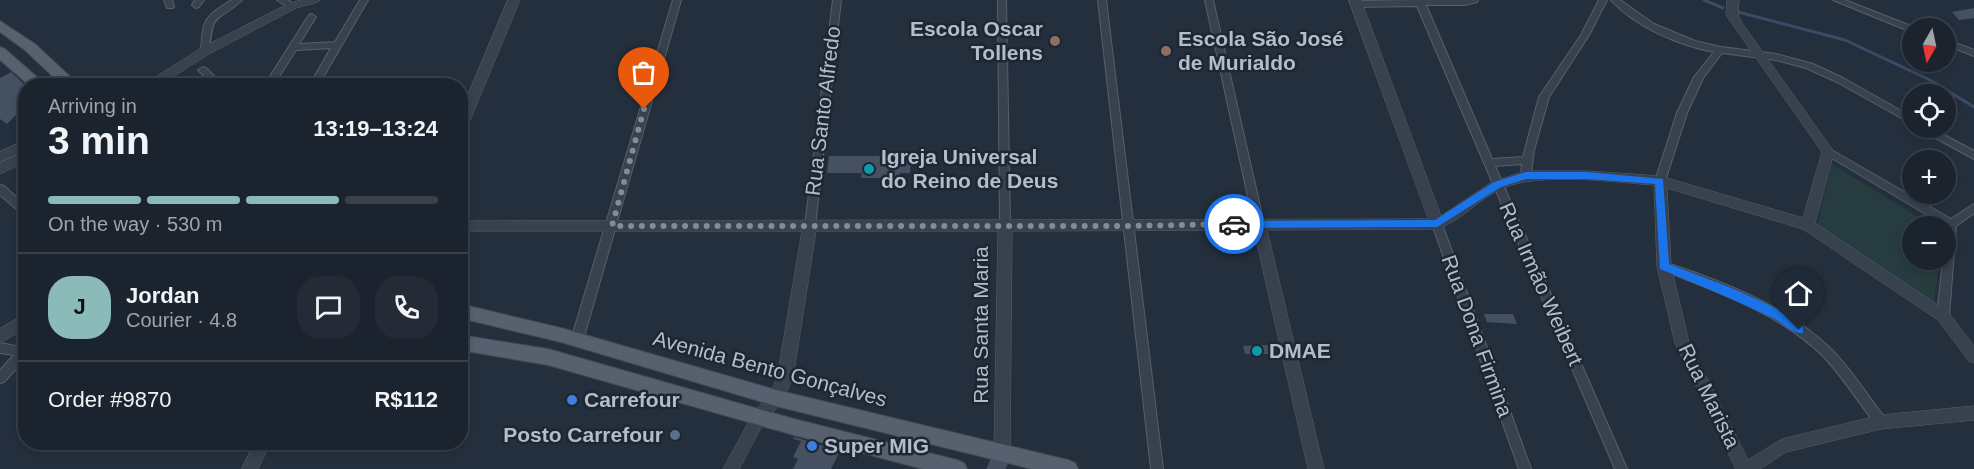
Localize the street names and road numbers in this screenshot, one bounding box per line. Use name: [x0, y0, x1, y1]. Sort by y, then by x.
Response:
street label: Rua Santo Alfredo: [801, 25, 844, 197]
street label: Rua Irmão Weibert: [1495, 199, 1588, 369]
street label: Rua Santa Maria: [969, 246, 992, 404]
street label: Rua Dona Firmina: [1438, 252, 1518, 420]
street label: Avenida Bento Gonçalves: [651, 326, 890, 411]
street label: Rua Marista: [1674, 340, 1745, 452]

